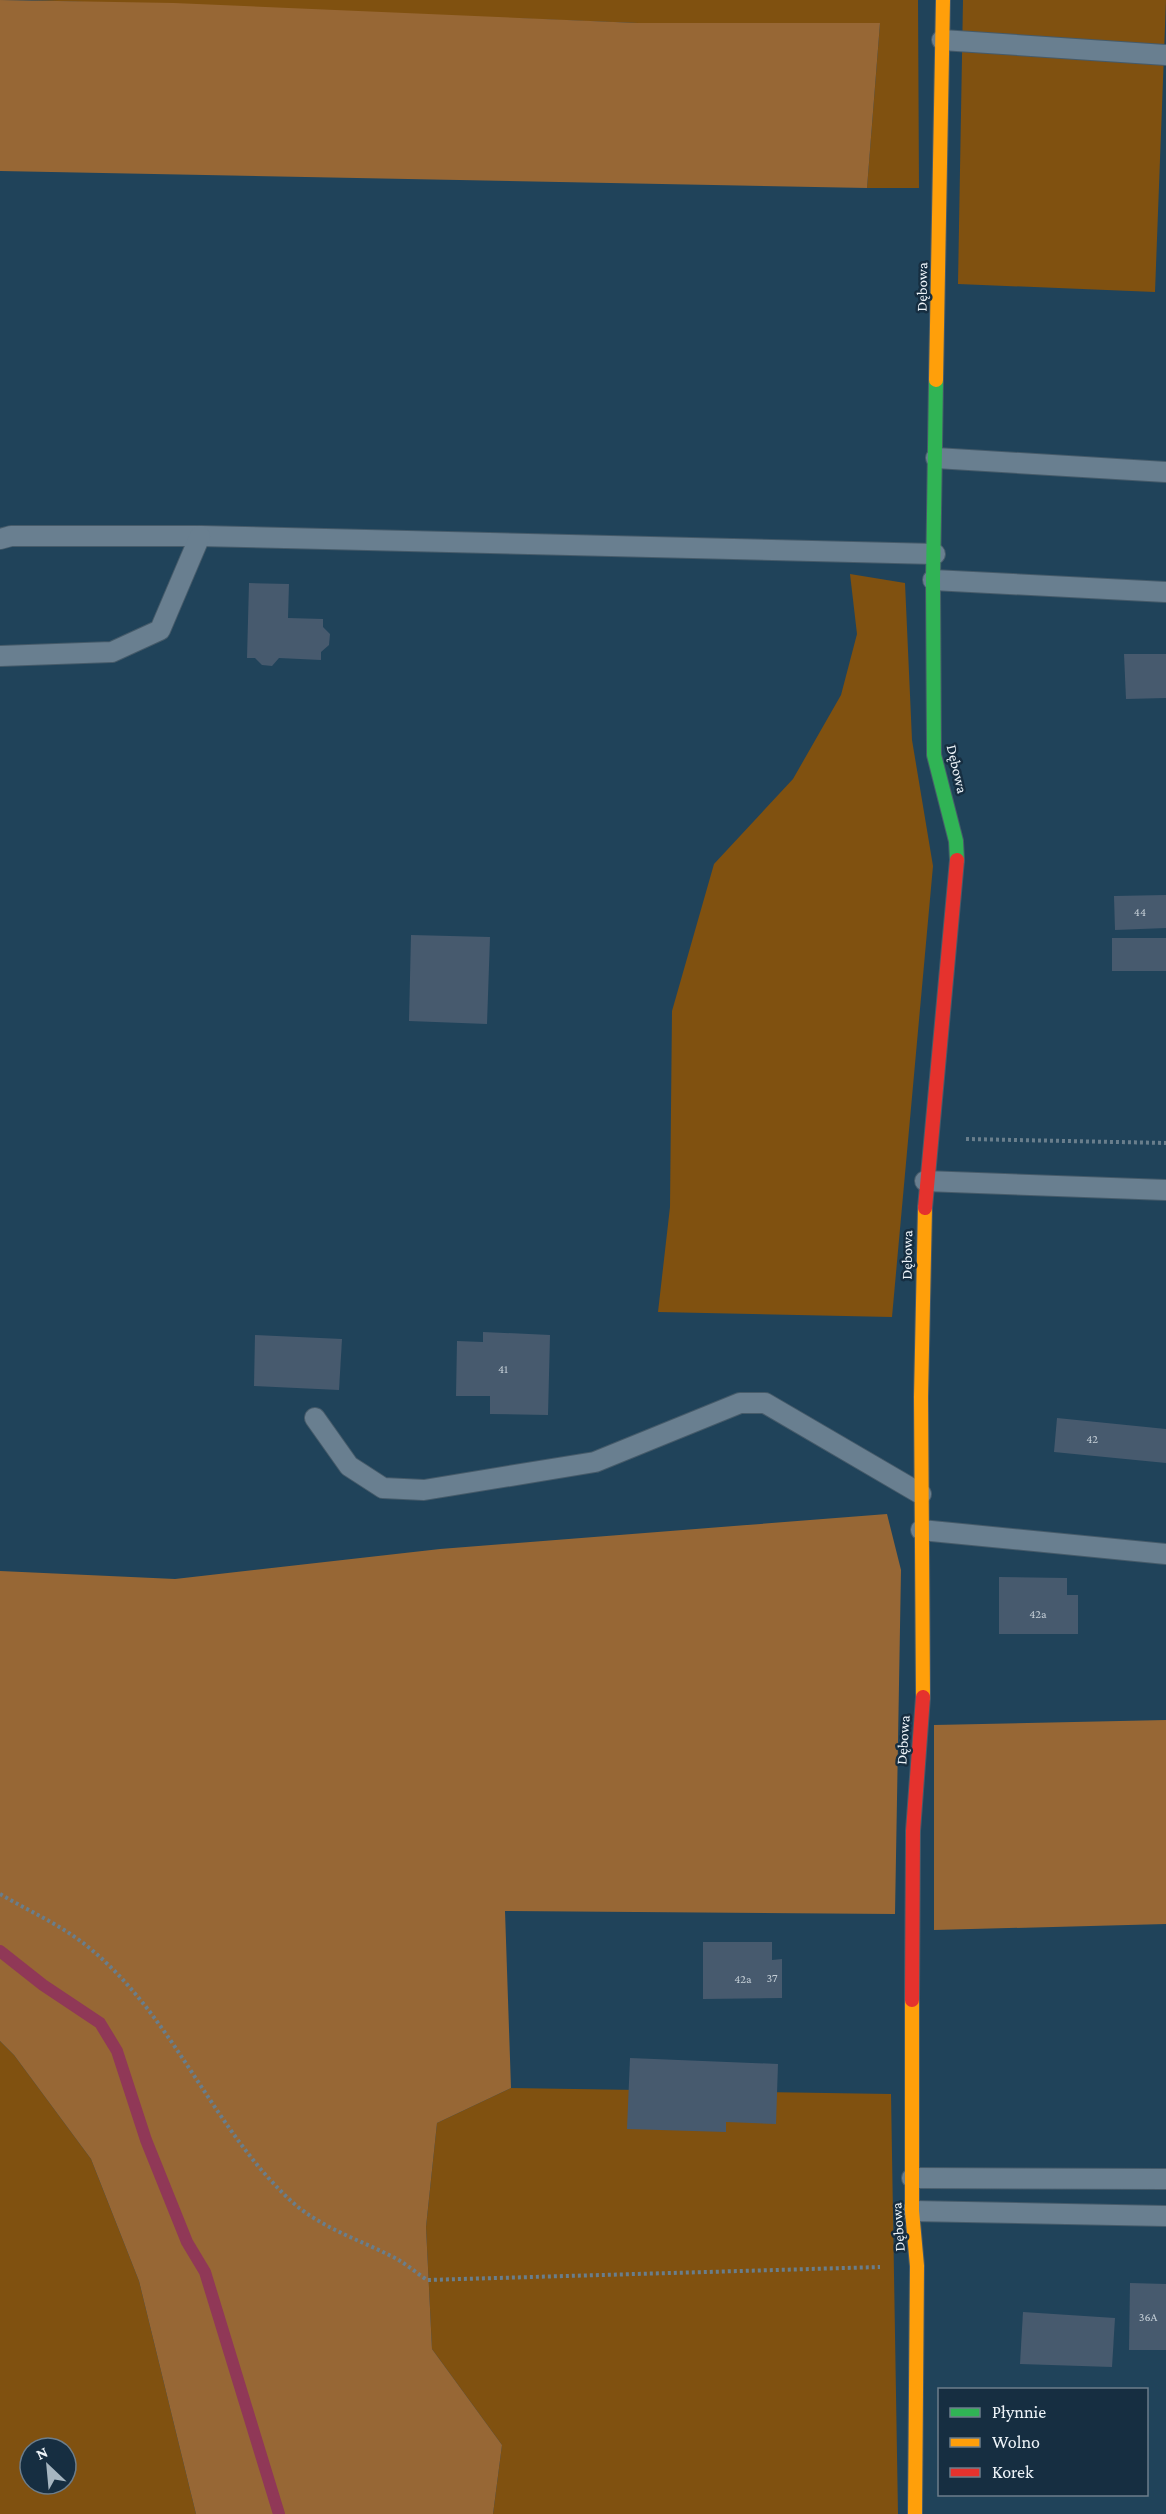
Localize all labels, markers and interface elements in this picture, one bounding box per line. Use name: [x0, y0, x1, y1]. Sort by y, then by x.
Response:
street label: Dębowa: [914, 262, 931, 312]
street label: Dębowa: [943, 743, 970, 795]
house number: 44: [1134, 905, 1146, 919]
street label: Dębowa: [899, 1230, 916, 1280]
house number: 41: [498, 1362, 508, 1376]
house number: 42: [1086, 1432, 1098, 1446]
house number: 42a: [1029, 1607, 1047, 1621]
street label: Dębowa: [893, 1715, 914, 1765]
house number: 37: [766, 1971, 778, 1985]
house number: 42a: [734, 1972, 752, 1986]
street label: Dębowa: [888, 2202, 909, 2252]
house number: 36A: [1139, 2310, 1157, 2324]
legend: [938, 2388, 1148, 2496]
text: Płynnie: [992, 2402, 1046, 2422]
text: Wolno: [992, 2432, 1040, 2452]
north arrow: [18, 2436, 78, 2496]
text: N: [33, 2443, 50, 2463]
text: Korek: [992, 2462, 1034, 2482]

